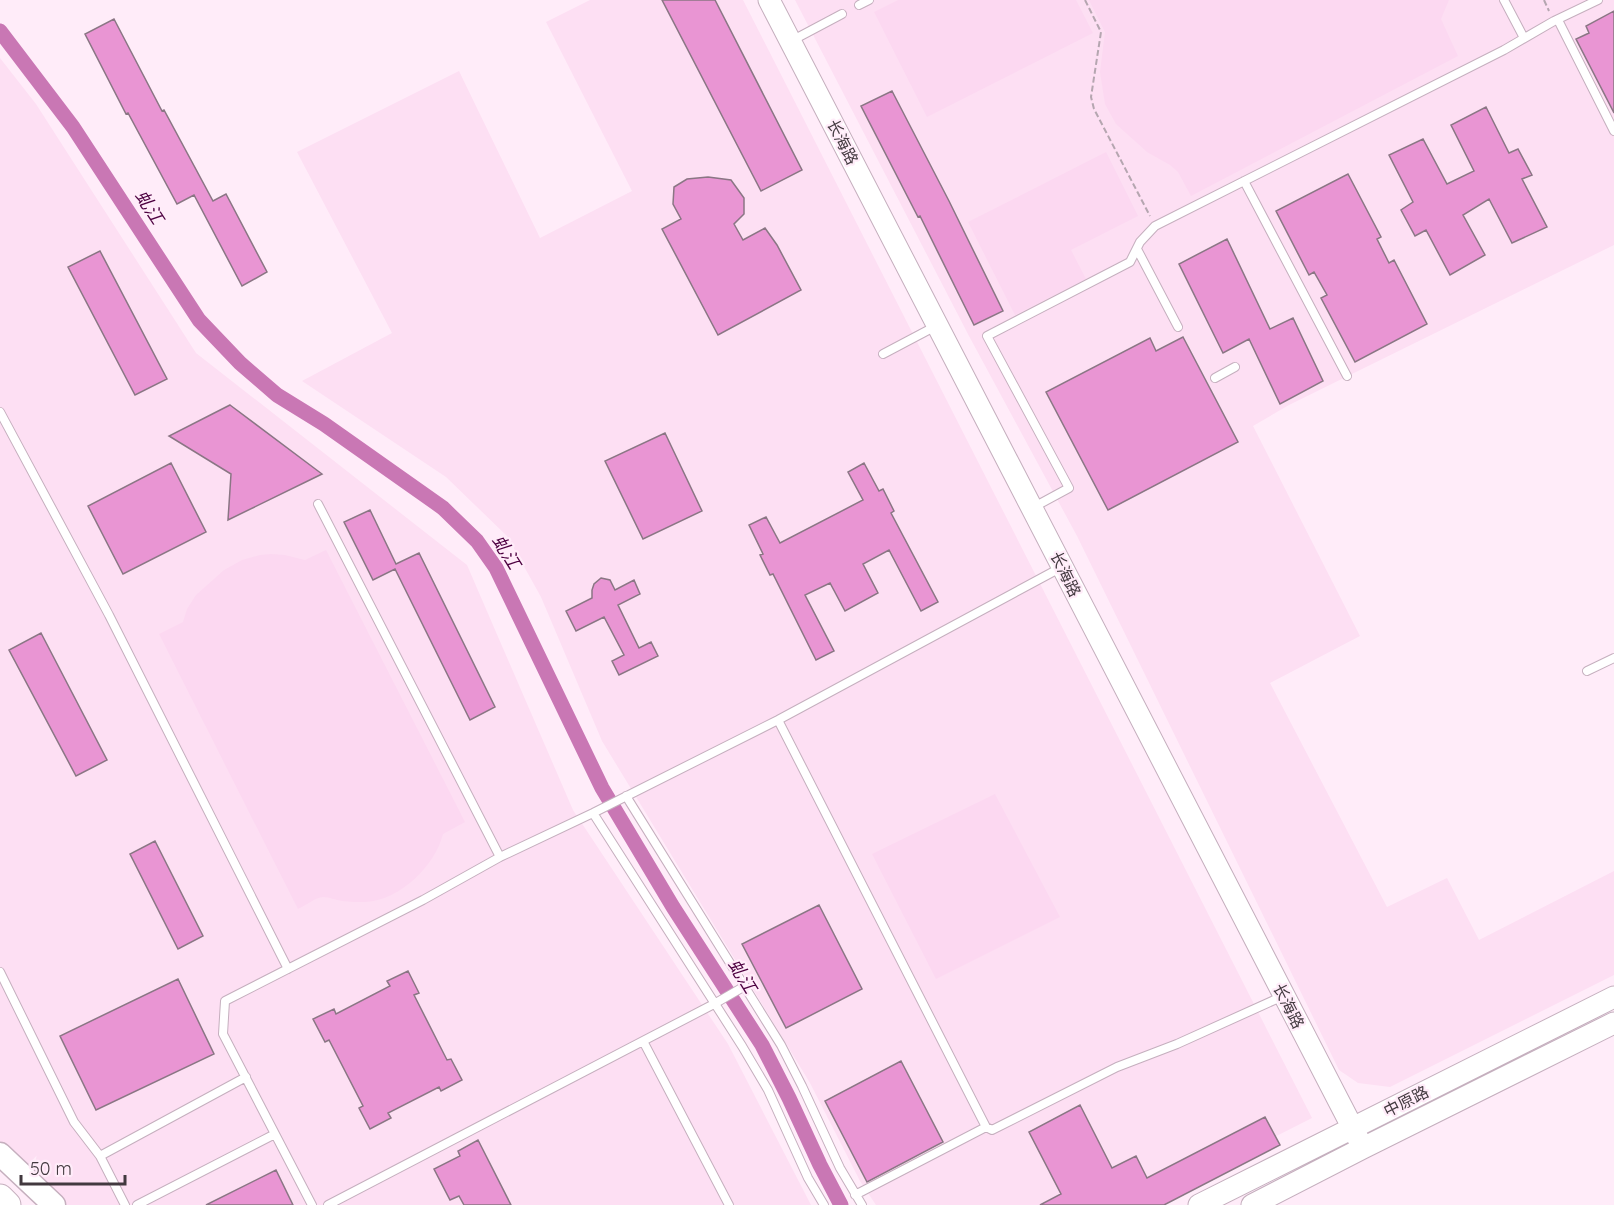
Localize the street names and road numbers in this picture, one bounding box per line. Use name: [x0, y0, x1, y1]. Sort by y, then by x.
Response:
street label: 长海路: [823, 116, 863, 168]
street label: 长海路: [1046, 548, 1086, 600]
street label: 长海路: [1269, 980, 1309, 1032]
street label: 中原路: [1380, 1081, 1432, 1121]

